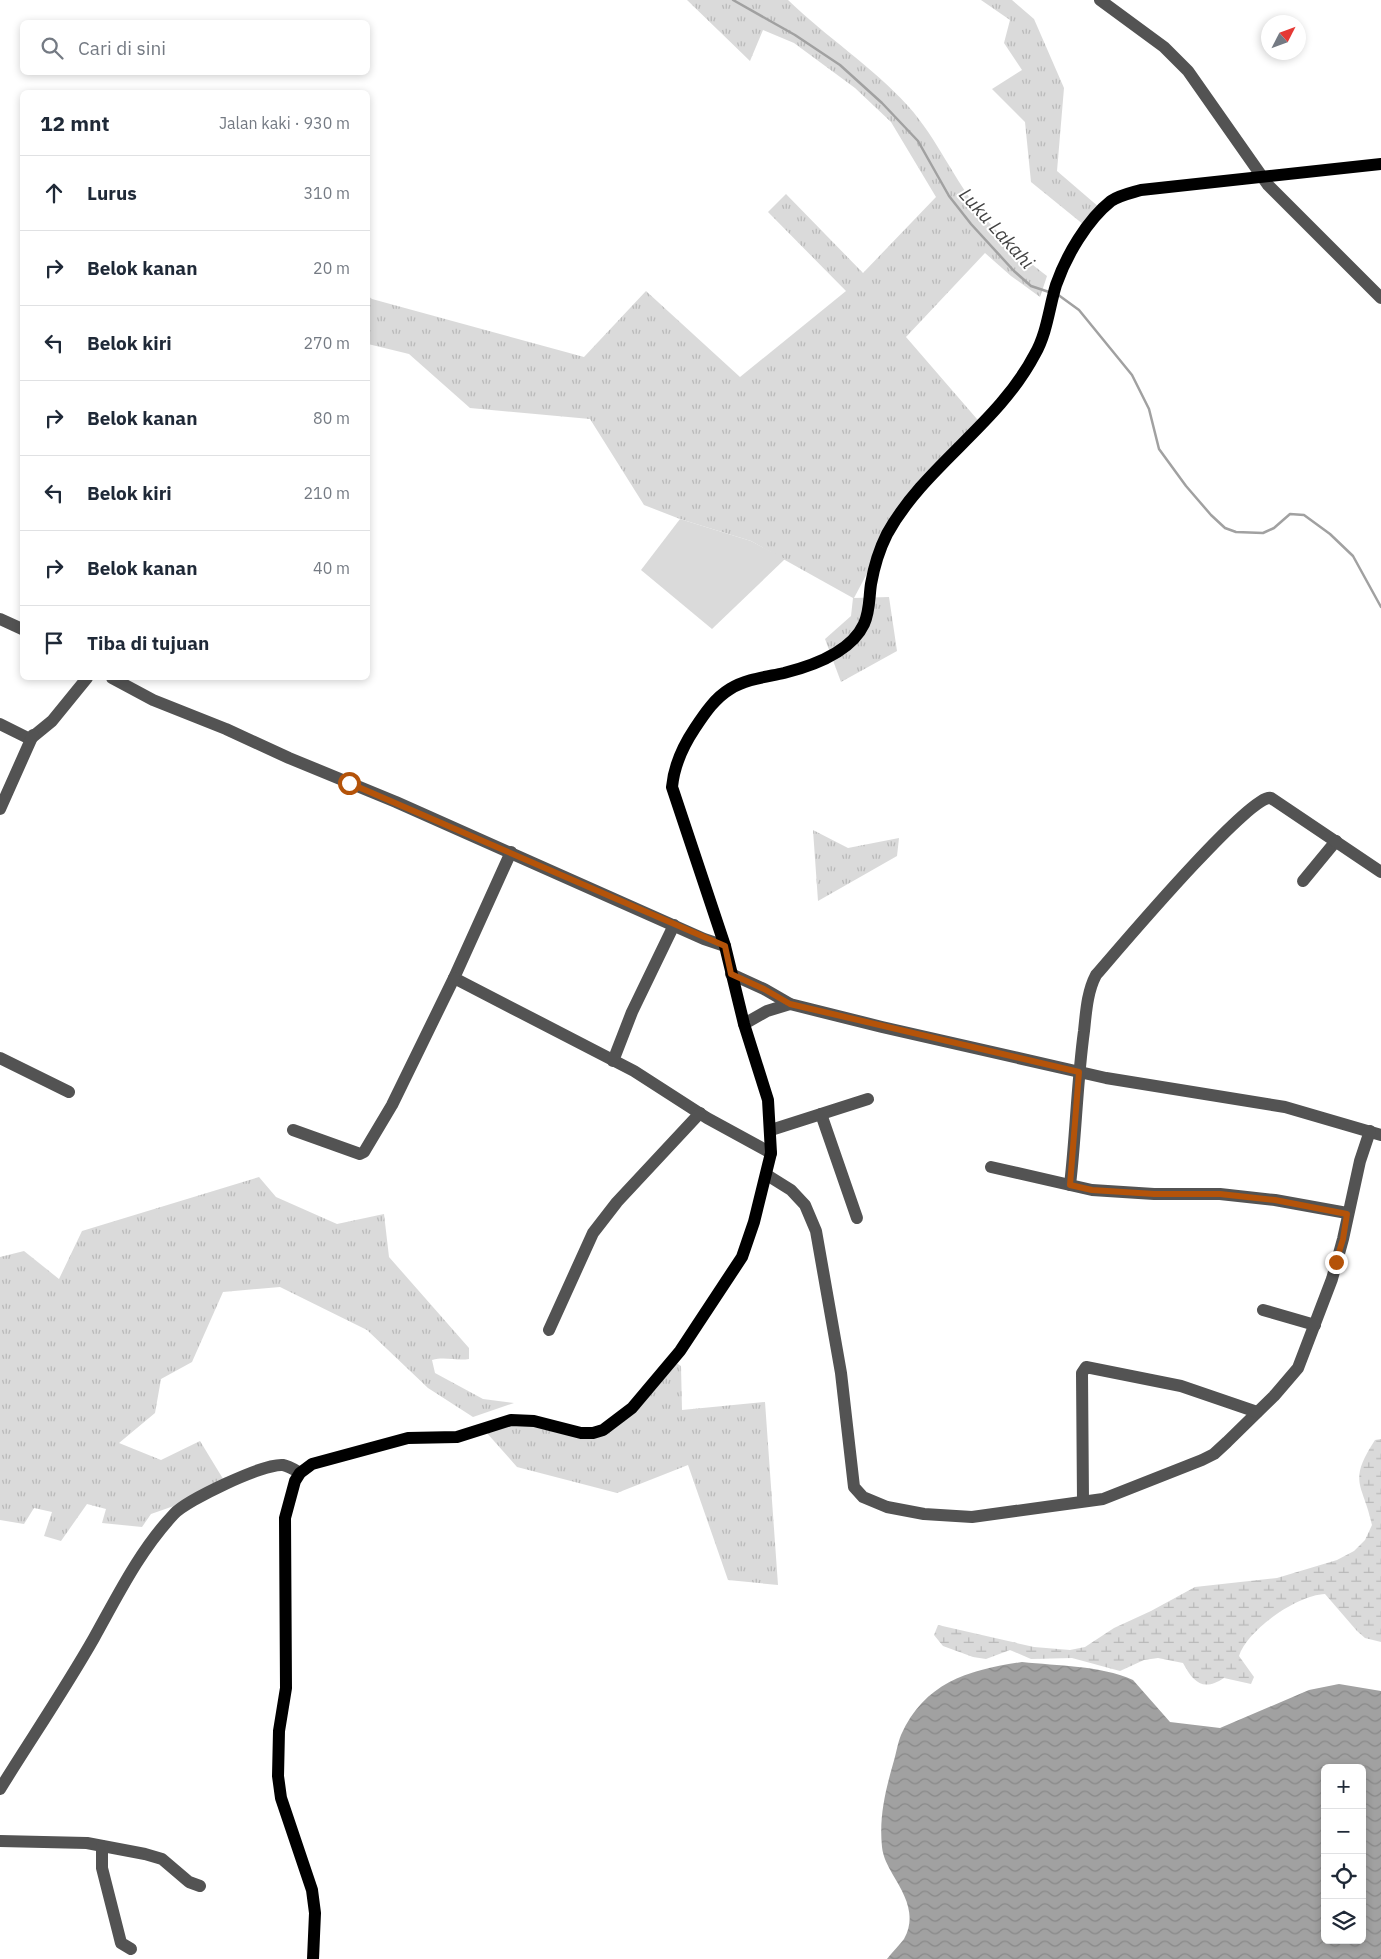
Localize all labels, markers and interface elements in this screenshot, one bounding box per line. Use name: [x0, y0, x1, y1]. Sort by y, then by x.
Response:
north arrow: [1261, 15, 1306, 60]
search box: [20, 20, 370, 75]
icon: search: [38, 34, 66, 62]
text: Cari di sini: [78, 36, 166, 60]
text: 12 mnt: [40, 109, 110, 137]
text: Jalan kaki · 930 m: [219, 113, 350, 133]
icon: ahead: [40, 179, 68, 207]
text: Lurus: [87, 181, 137, 205]
water label: Luku Lakahi: [954, 182, 1040, 274]
text: 310 m: [303, 183, 350, 203]
icon: right: [40, 254, 68, 282]
text: Belok kanan: [87, 256, 198, 280]
text: 20 m: [313, 258, 350, 278]
icon: left: [40, 329, 68, 357]
text: Belok kiri: [87, 331, 172, 355]
text: 270 m: [303, 333, 350, 353]
icon: right: [40, 404, 68, 432]
text: Belok kanan: [87, 406, 198, 430]
text: 80 m: [313, 408, 350, 428]
icon: left: [40, 479, 68, 507]
text: Belok kiri: [87, 481, 172, 505]
text: 210 m: [303, 483, 350, 503]
icon: right: [40, 554, 68, 582]
text: Belok kanan: [87, 556, 198, 580]
text: 40 m: [313, 558, 350, 578]
icon: arrive: [40, 629, 68, 657]
text: Tiba di tujuan: [87, 631, 209, 655]
route start: [338, 772, 361, 795]
route end: [1325, 1251, 1348, 1274]
map controls: [1321, 1764, 1366, 1944]
button: +: [1321, 1764, 1366, 1809]
button: −: [1321, 1809, 1366, 1854]
button: locate: [1321, 1854, 1366, 1899]
button: layers: [1321, 1899, 1366, 1944]

